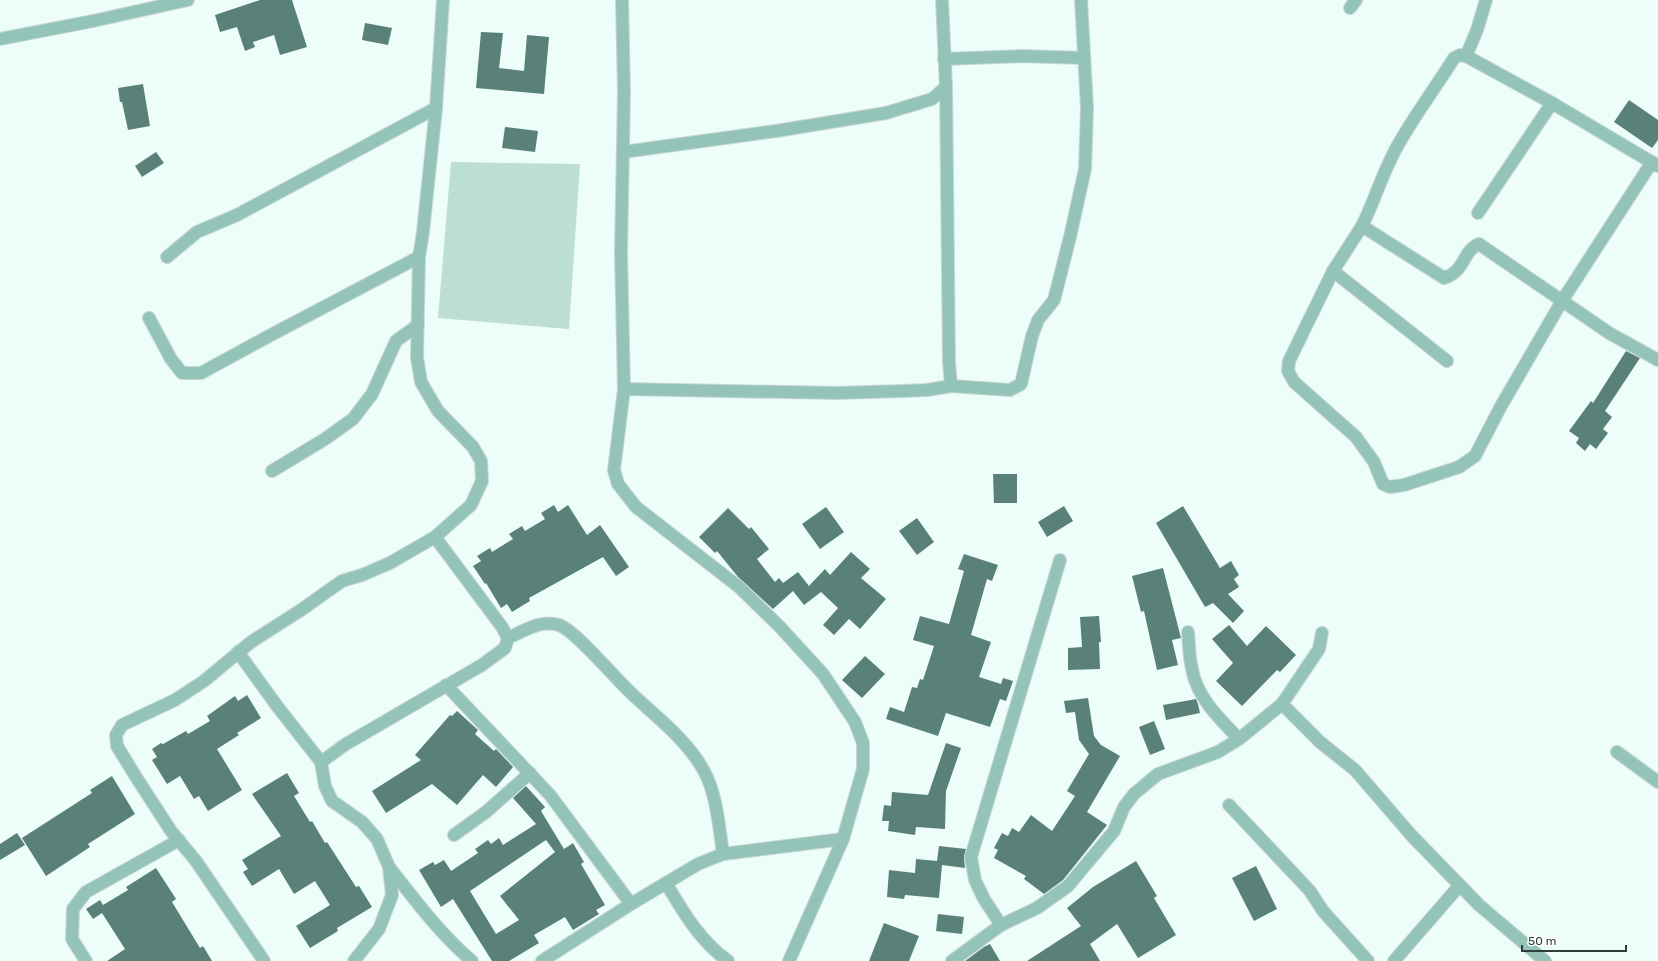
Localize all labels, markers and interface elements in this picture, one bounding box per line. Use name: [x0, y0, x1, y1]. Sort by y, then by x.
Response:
scale bar: [1522, 927, 1626, 953]
text: 50 m: [1528, 934, 1556, 948]

